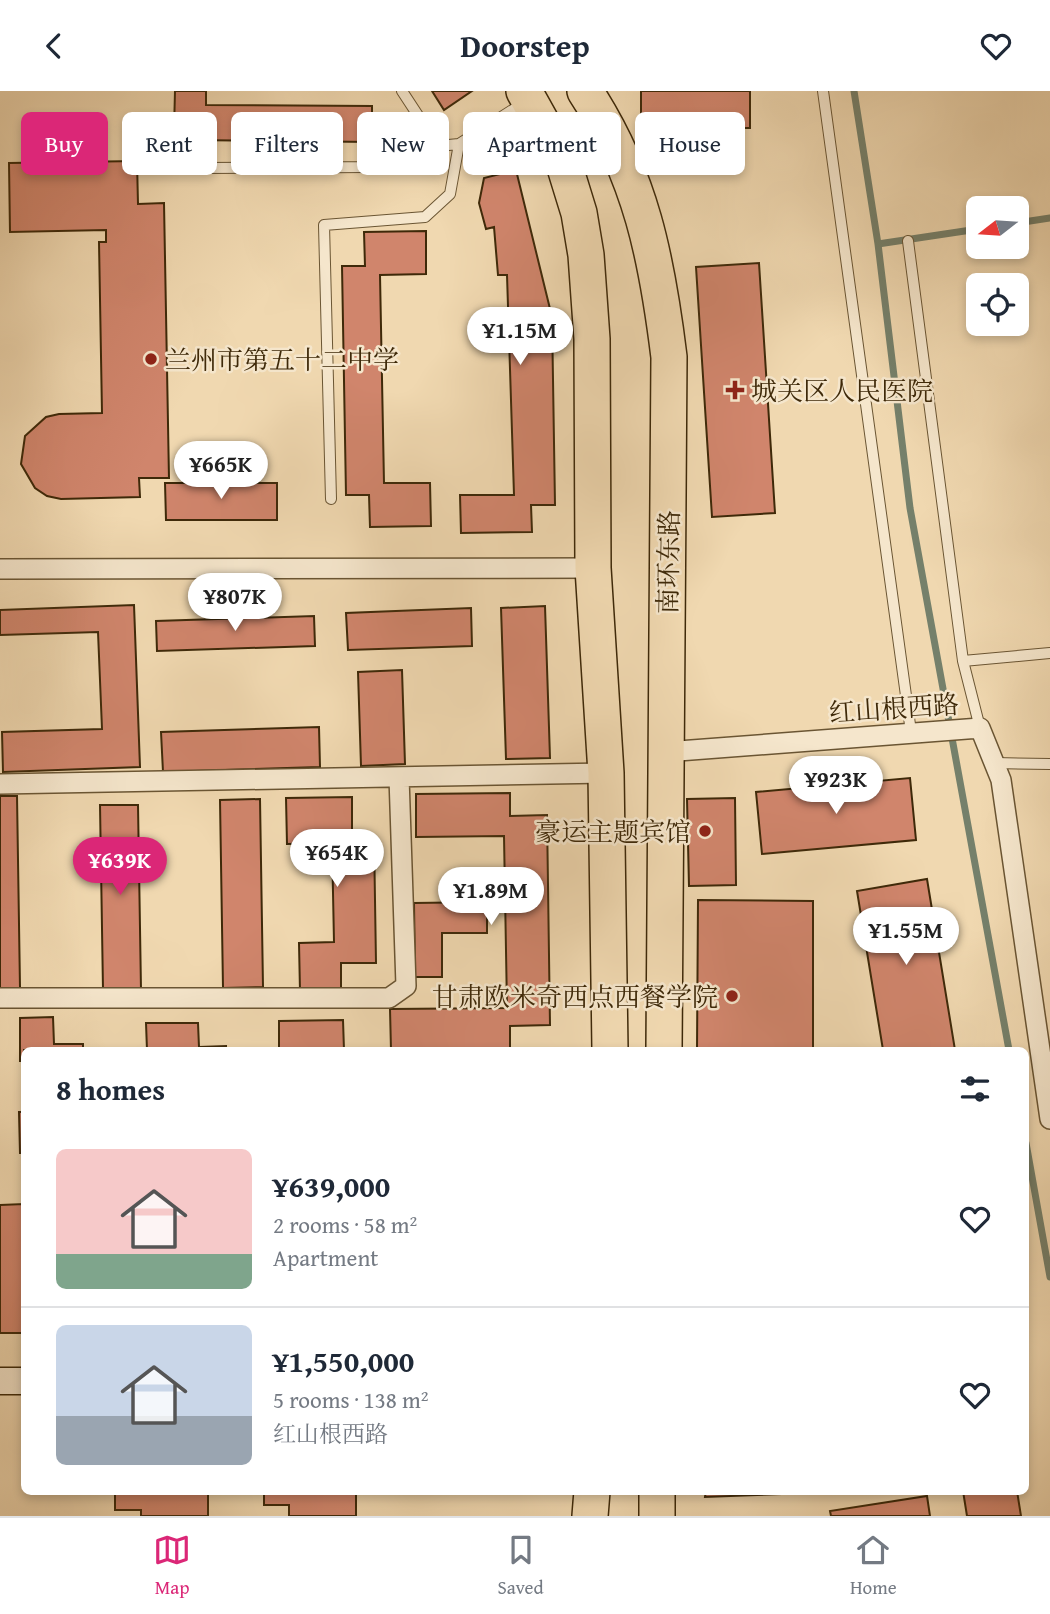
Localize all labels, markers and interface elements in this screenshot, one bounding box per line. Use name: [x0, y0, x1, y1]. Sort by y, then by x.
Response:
text: Doorstep: [460, 22, 590, 69]
icon: back: [35, 27, 73, 65]
icon: heart: [977, 27, 1015, 65]
chip: Buy: [21, 112, 108, 175]
chip: Rent: [122, 112, 217, 175]
chip: Filters: [231, 112, 343, 175]
chip: New: [357, 112, 449, 175]
chip: Apartment: [463, 112, 621, 175]
chip: House: [635, 112, 745, 175]
north arrow: [966, 196, 1029, 259]
map controls: [966, 196, 1029, 336]
button: locate: [966, 273, 1029, 336]
pin: ¥1.15M: [463, 307, 577, 367]
text: ¥1.15M: [483, 313, 557, 346]
place label: 兰州市第五十二中学: [165, 340, 399, 379]
marker: 兰州市第五十二中学: [143, 351, 159, 367]
place label: 城关区人民医院: [751, 371, 933, 410]
marker: 城关区人民医院: [725, 380, 745, 400]
pin: ¥665K: [172, 441, 270, 501]
text: ¥665K: [190, 447, 252, 480]
street label: 南环东路: [648, 510, 688, 614]
pin: ¥807K: [186, 573, 284, 633]
text: ¥807K: [204, 579, 266, 612]
street label: 红山根西路: [828, 684, 960, 732]
pin: ¥923K: [787, 757, 885, 816]
text: ¥923K: [805, 762, 867, 795]
place label: 豪运主题宾馆: [535, 812, 691, 851]
marker: 豪运主题宾馆: [697, 823, 713, 839]
pin: ¥654K: [288, 829, 386, 889]
text: ¥654K: [306, 835, 368, 868]
pin: ¥639K: [71, 837, 169, 897]
text: ¥639K: [89, 843, 151, 876]
pin: ¥1.89M: [434, 867, 548, 927]
text: ¥1.89M: [454, 873, 528, 906]
pin: ¥1.55M: [849, 907, 963, 967]
text: ¥1.55M: [869, 913, 943, 946]
place label: 甘肃欧米奇西点西餐学院: [432, 977, 718, 1016]
marker: 甘肃欧米奇西点西餐学院: [724, 988, 740, 1004]
text: 8 homes: [56, 1067, 165, 1111]
icon: filters: [956, 1070, 994, 1108]
text: ¥639,000: [273, 1164, 390, 1208]
icon: home: [112, 1177, 196, 1261]
icon: heart: [956, 1200, 994, 1238]
text: 2 rooms · 58 m²: [273, 1208, 417, 1241]
text: Apartment: [273, 1241, 378, 1274]
text: ¥1,550,000: [273, 1339, 414, 1383]
icon: home: [112, 1353, 196, 1437]
icon: heart: [956, 1376, 994, 1414]
text: 5 rooms · 138 m²: [273, 1383, 428, 1416]
text: 红山根西路: [273, 1417, 388, 1450]
tab: Map: [153, 1531, 191, 1601]
tab: Saved: [498, 1531, 544, 1601]
tab: Home: [850, 1531, 897, 1601]

